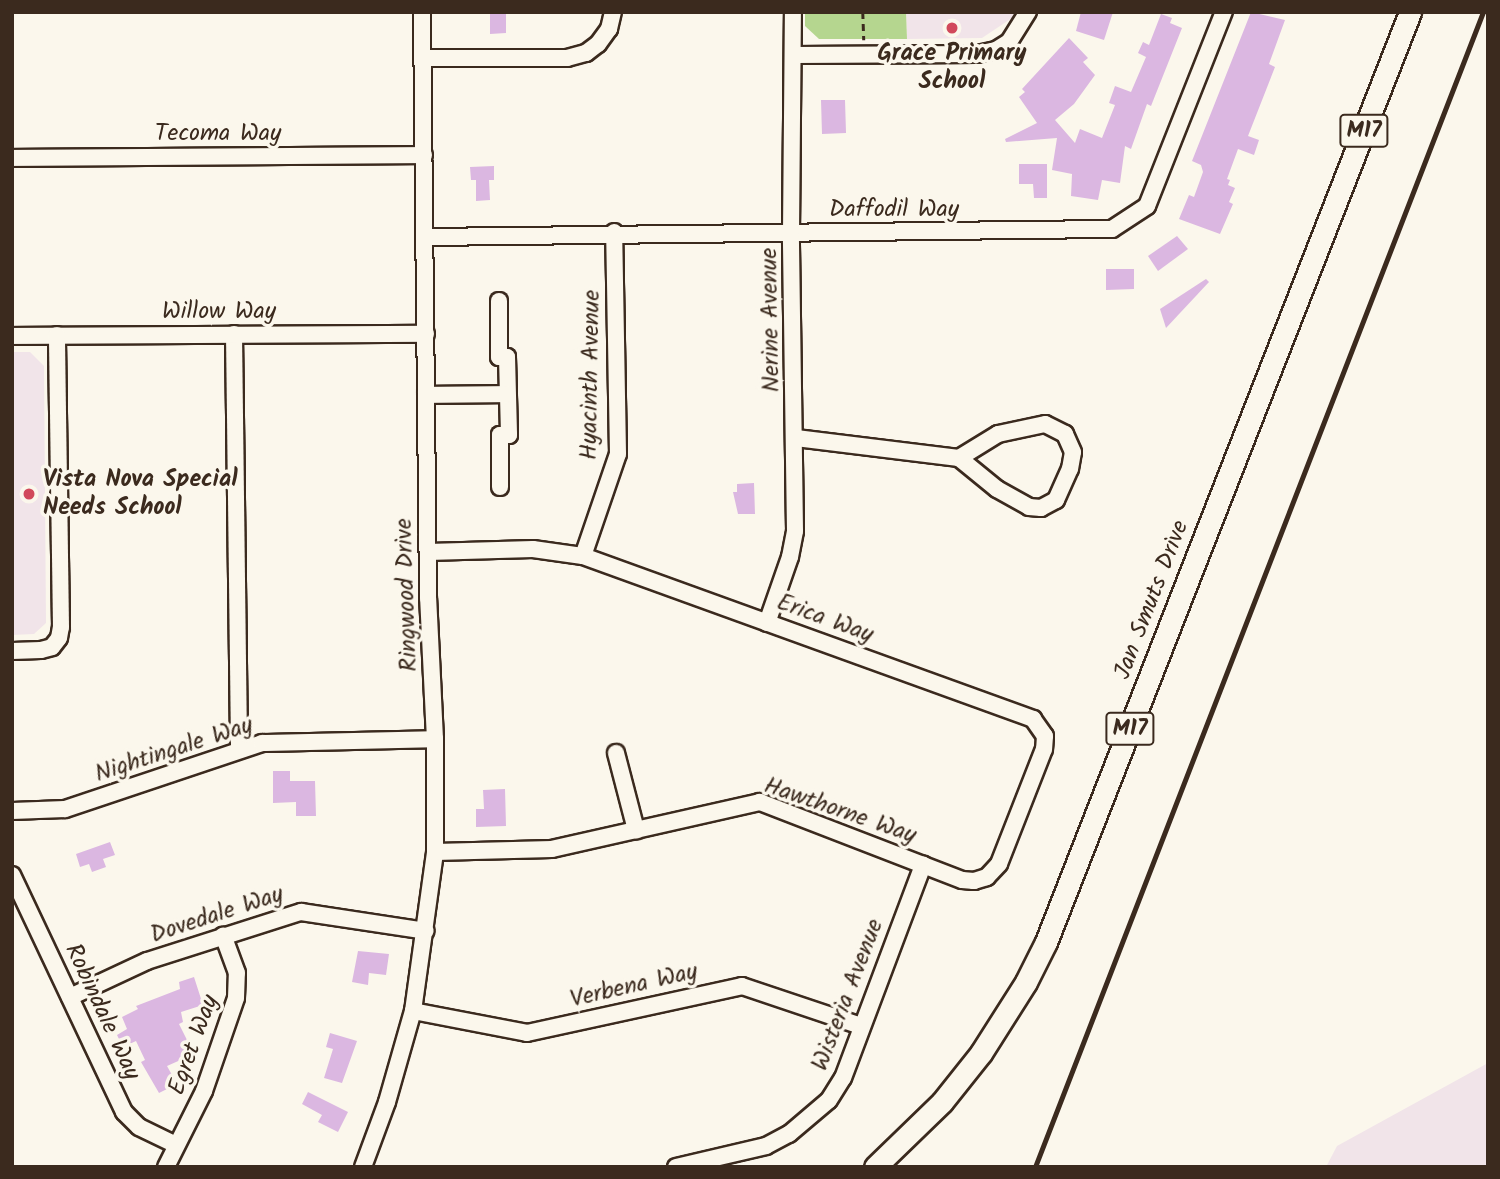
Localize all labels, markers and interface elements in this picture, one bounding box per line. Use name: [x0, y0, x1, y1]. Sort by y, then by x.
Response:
marker: Grace Primary School: [944, 20, 960, 36]
place label: Grace Primary School: [877, 40, 1027, 96]
road number: M17: [1338, 112, 1390, 150]
street label: Tecoma Way: [155, 120, 281, 148]
street label: Daffodil Way: [829, 196, 959, 224]
street label: Nerine Avenue: [755, 247, 787, 393]
street label: Hyacinth Avenue: [575, 290, 607, 460]
street label: Willow Way: [162, 298, 276, 326]
place label: Vista Nova Special Needs School: [43, 466, 238, 522]
marker: Vista Nova Special Needs School: [21, 486, 37, 502]
street label: Jan Smuts Drive: [1109, 517, 1195, 683]
street label: Ringwood Drive: [390, 518, 424, 672]
street label: Erica Way: [773, 588, 877, 650]
road number: M17: [1104, 709, 1156, 748]
street label: Nightingale Way: [91, 711, 257, 789]
street label: Hawthorne Way: [760, 772, 920, 850]
street label: Dovedale Way: [147, 880, 287, 950]
street label: Wisteria Avenue: [806, 915, 890, 1075]
street label: Robindale Way: [58, 939, 146, 1085]
street label: Verbena Way: [567, 957, 701, 1015]
street label: Egret Way: [163, 991, 225, 1099]

